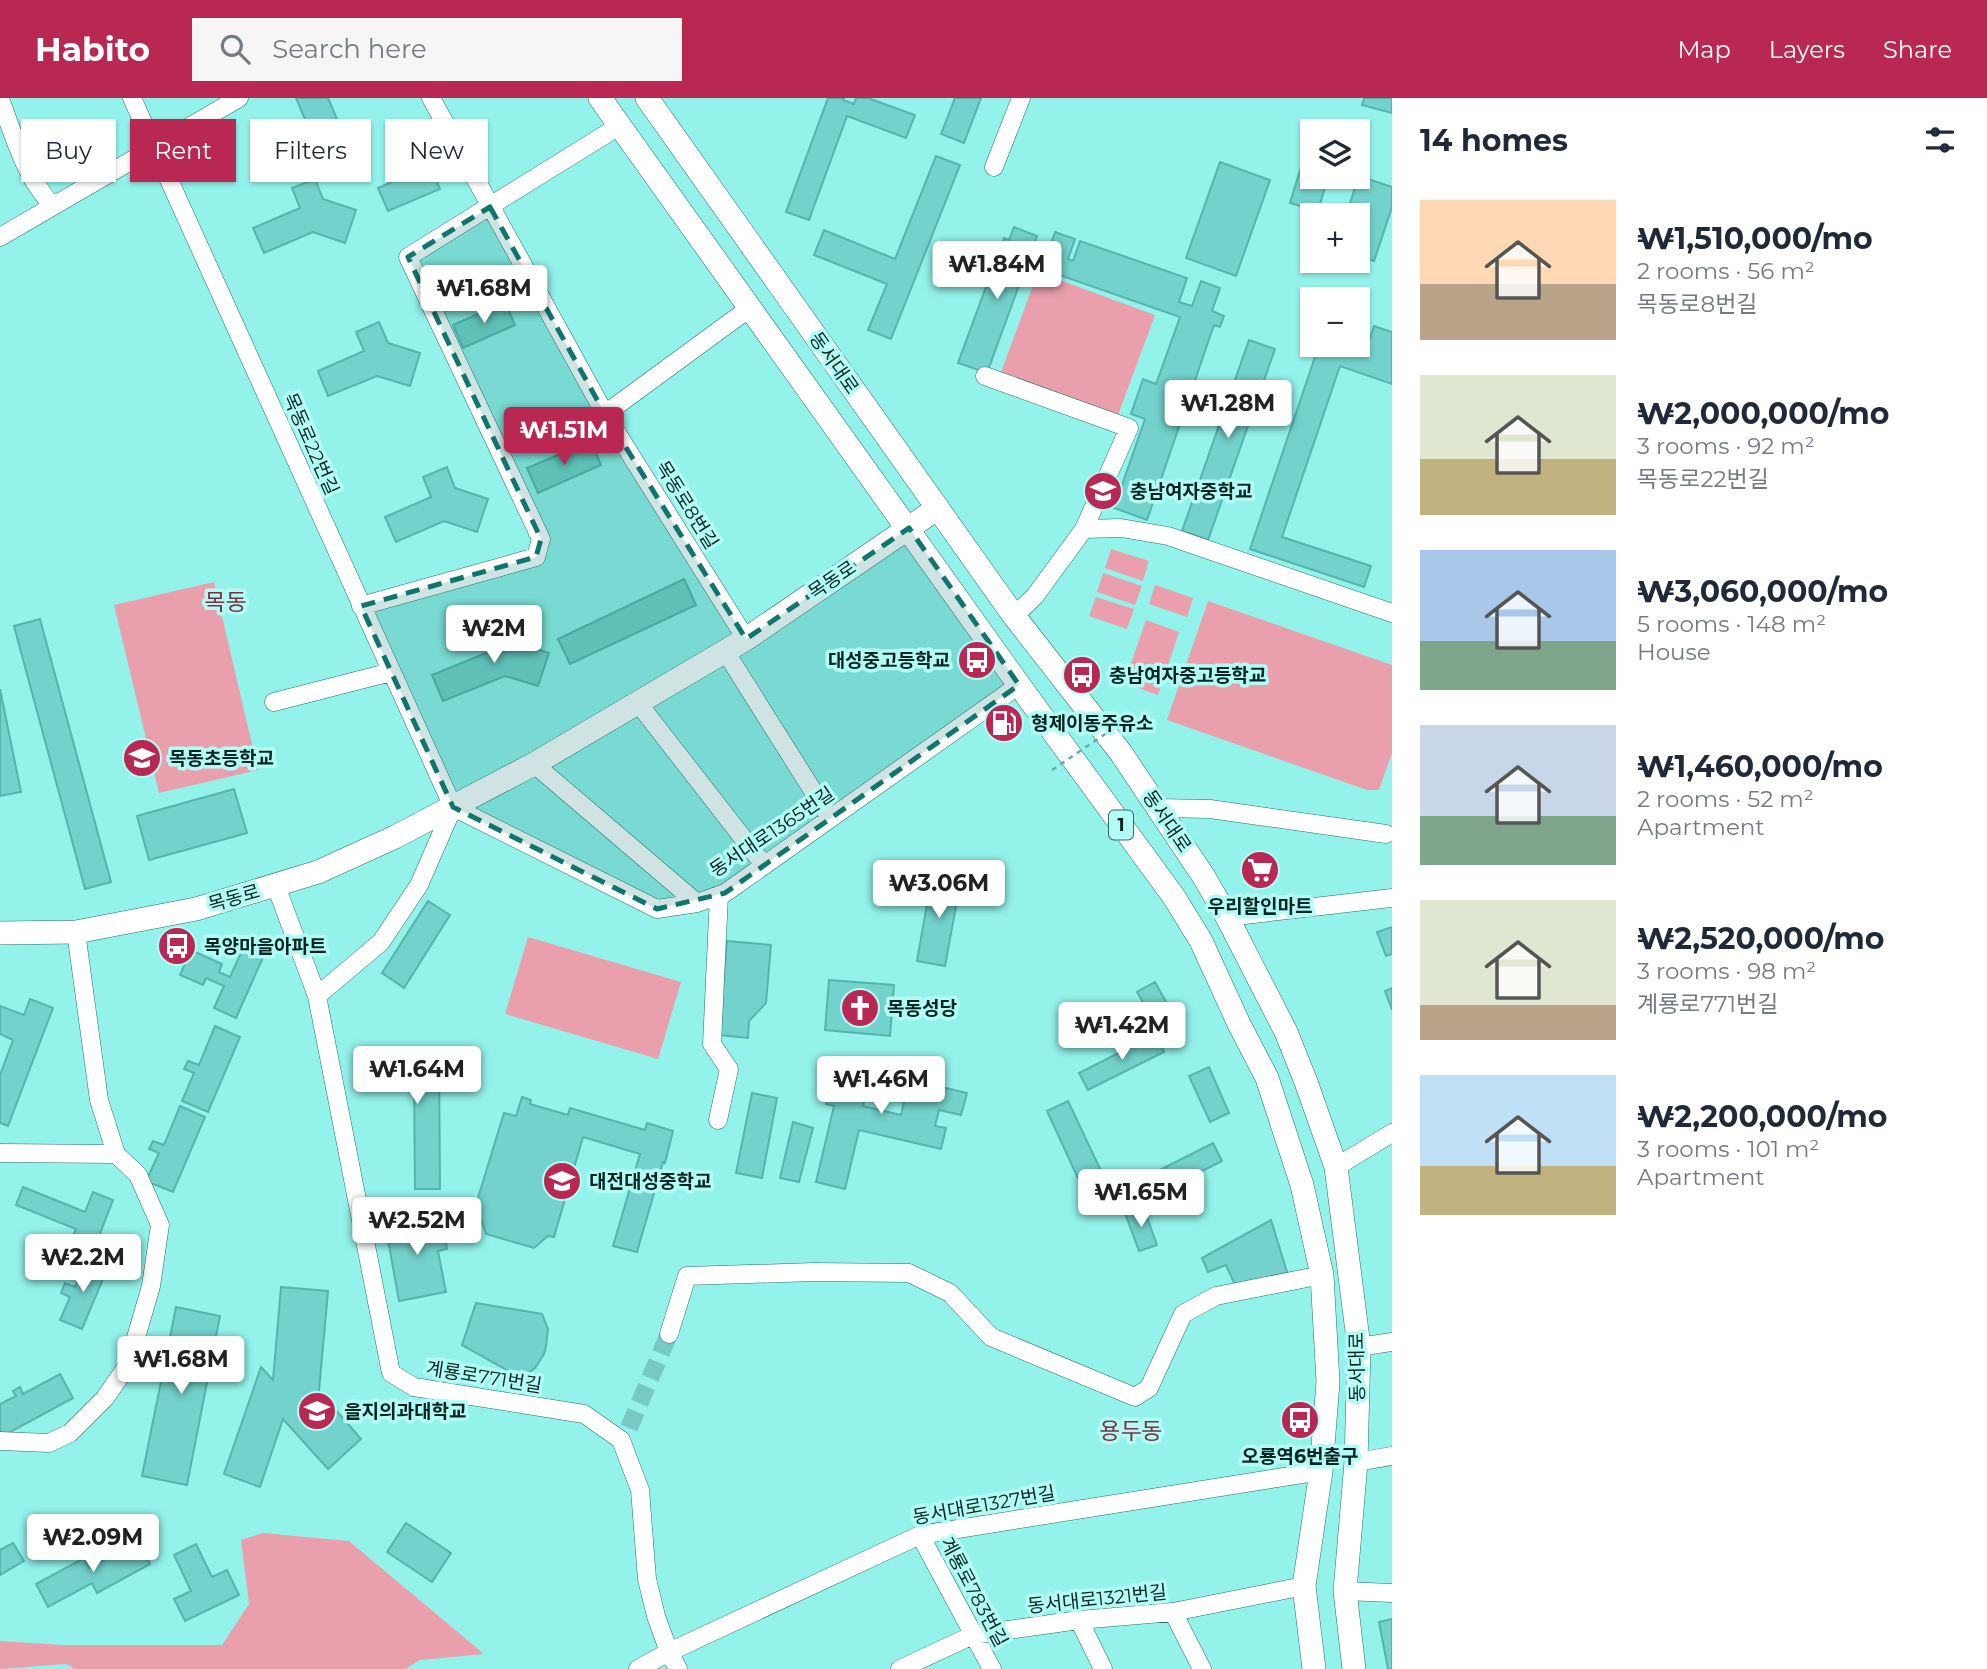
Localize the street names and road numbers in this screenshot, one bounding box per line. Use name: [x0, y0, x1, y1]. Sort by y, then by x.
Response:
street label: 동서대로: [805, 328, 863, 398]
street label: 목동로22번길: [278, 390, 344, 498]
street label: 목동로8번길: [651, 457, 723, 553]
street label: 목동로: [804, 556, 860, 604]
street label: 동서대로1365번길: [706, 782, 838, 882]
street label: 동서대로: [1138, 786, 1196, 856]
road number: 1: [1109, 810, 1133, 840]
street label: 목동로: [206, 880, 262, 916]
street label: 동서대로: [1345, 1332, 1369, 1402]
street label: 계룡로771번길: [424, 1357, 544, 1397]
street label: 동서대로1327번길: [911, 1481, 1057, 1529]
street label: 계룡로783번길: [935, 1533, 1013, 1651]
street label: 동서대로1321번길: [1026, 1580, 1168, 1618]

